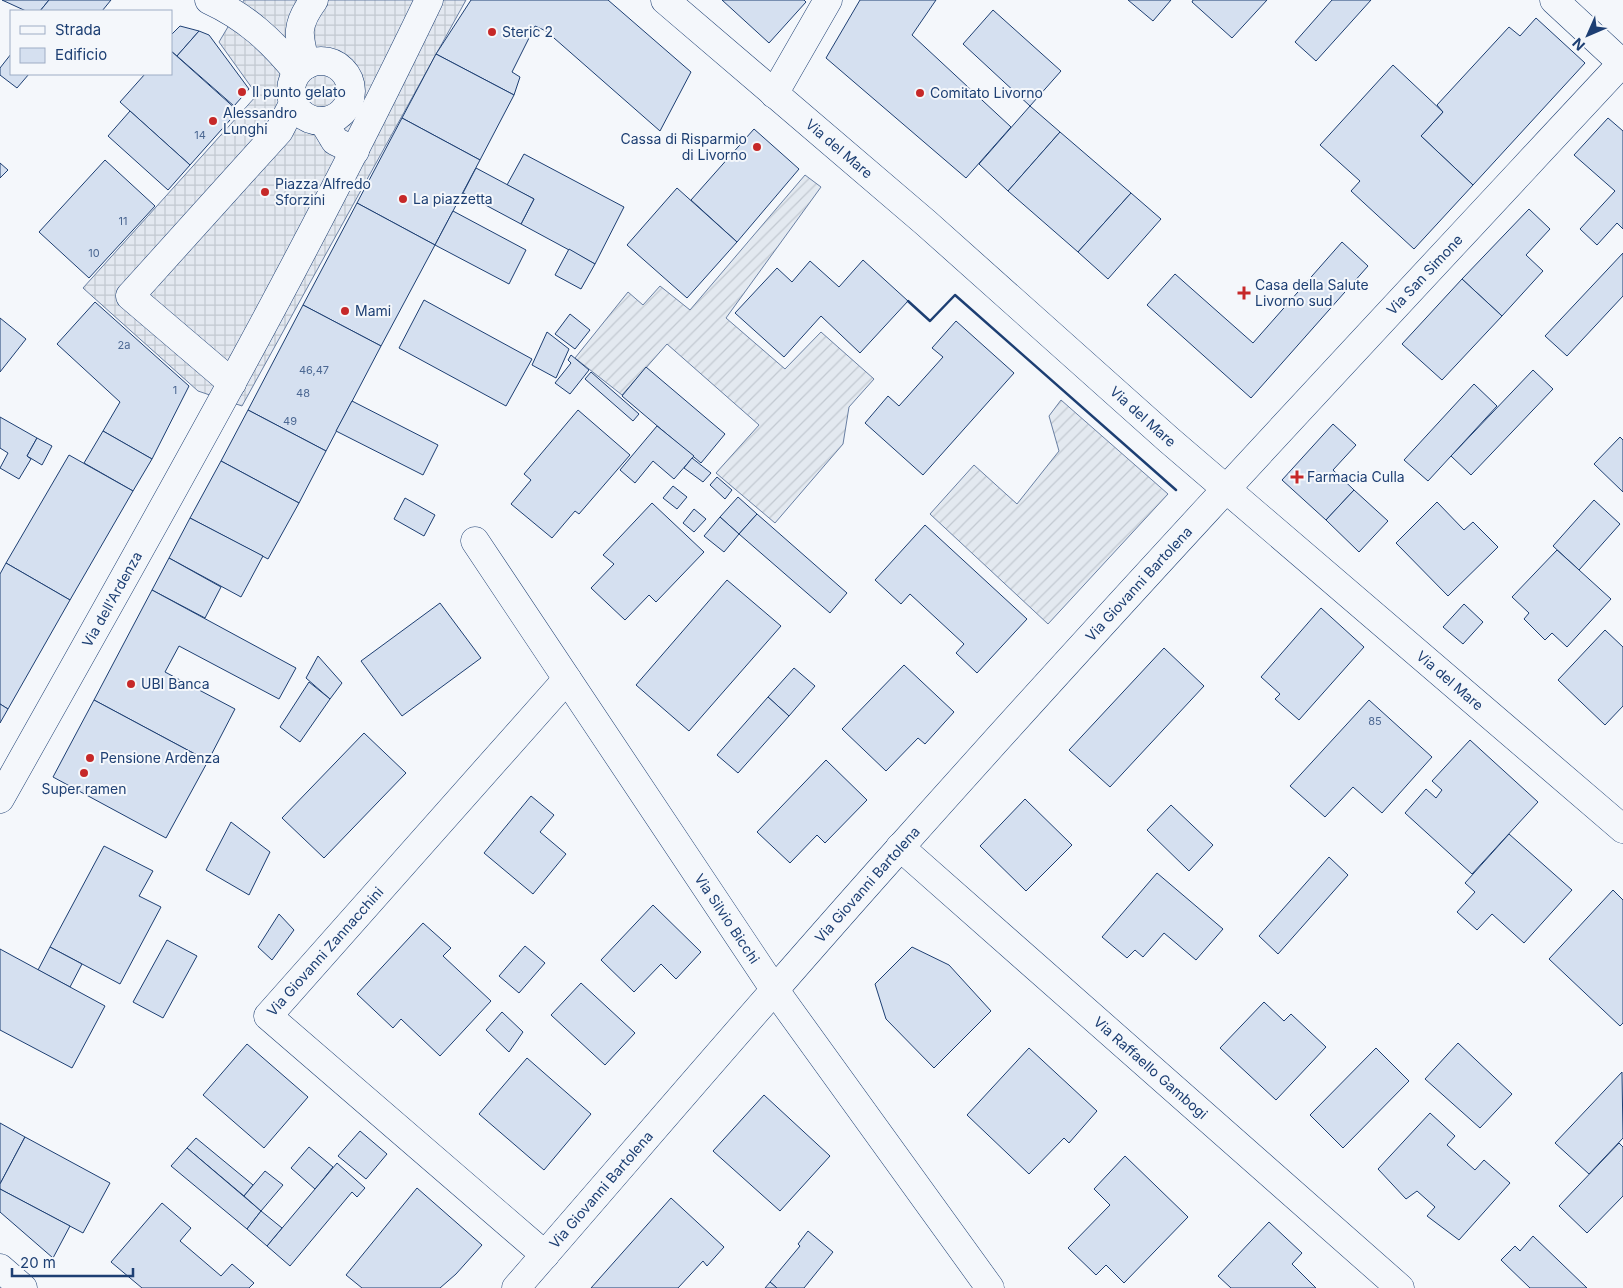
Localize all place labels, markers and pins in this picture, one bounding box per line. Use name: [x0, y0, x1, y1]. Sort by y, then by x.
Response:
place label: Steric 2: [502, 23, 553, 40]
marker: Steric 2: [486, 26, 498, 38]
place label: Il punto gelato: [252, 83, 346, 100]
place label: Comitato Livorno: [930, 84, 1043, 101]
marker: Il punto gelato: [236, 86, 248, 98]
marker: Comitato Livorno: [914, 87, 926, 99]
place label: Alessandro Lunghi: [223, 104, 297, 137]
marker: Alessandro Lunghi: [207, 115, 219, 127]
place label: Cassa di Risparmio di Livorno: [621, 130, 747, 163]
marker: Cassa di Risparmio di Livorno: [751, 141, 763, 153]
place label: Piazza Alfredo Sforzini: [275, 175, 371, 208]
marker: Piazza Alfredo Sforzini: [259, 186, 271, 198]
place label: La piazzetta: [413, 190, 493, 207]
marker: La piazzetta: [397, 193, 409, 205]
place label: Casa della Salute Livorno sud: [1255, 276, 1369, 309]
marker: Casa della Salute Livorno sud: [1237, 286, 1251, 300]
place label: Mami: [355, 302, 391, 319]
marker: Mami: [339, 305, 351, 317]
place label: Farmacia Culla: [1307, 468, 1405, 485]
marker: Farmacia Culla: [1291, 471, 1303, 483]
place label: UBI Banca: [141, 675, 210, 692]
marker: UBI Banca: [125, 678, 137, 690]
place label: Pensione Ardenza: [100, 749, 220, 766]
marker: Pensione Ardenza: [84, 752, 96, 764]
marker: Super ramen: [78, 767, 90, 779]
place label: Super ramen: [41, 780, 127, 797]

